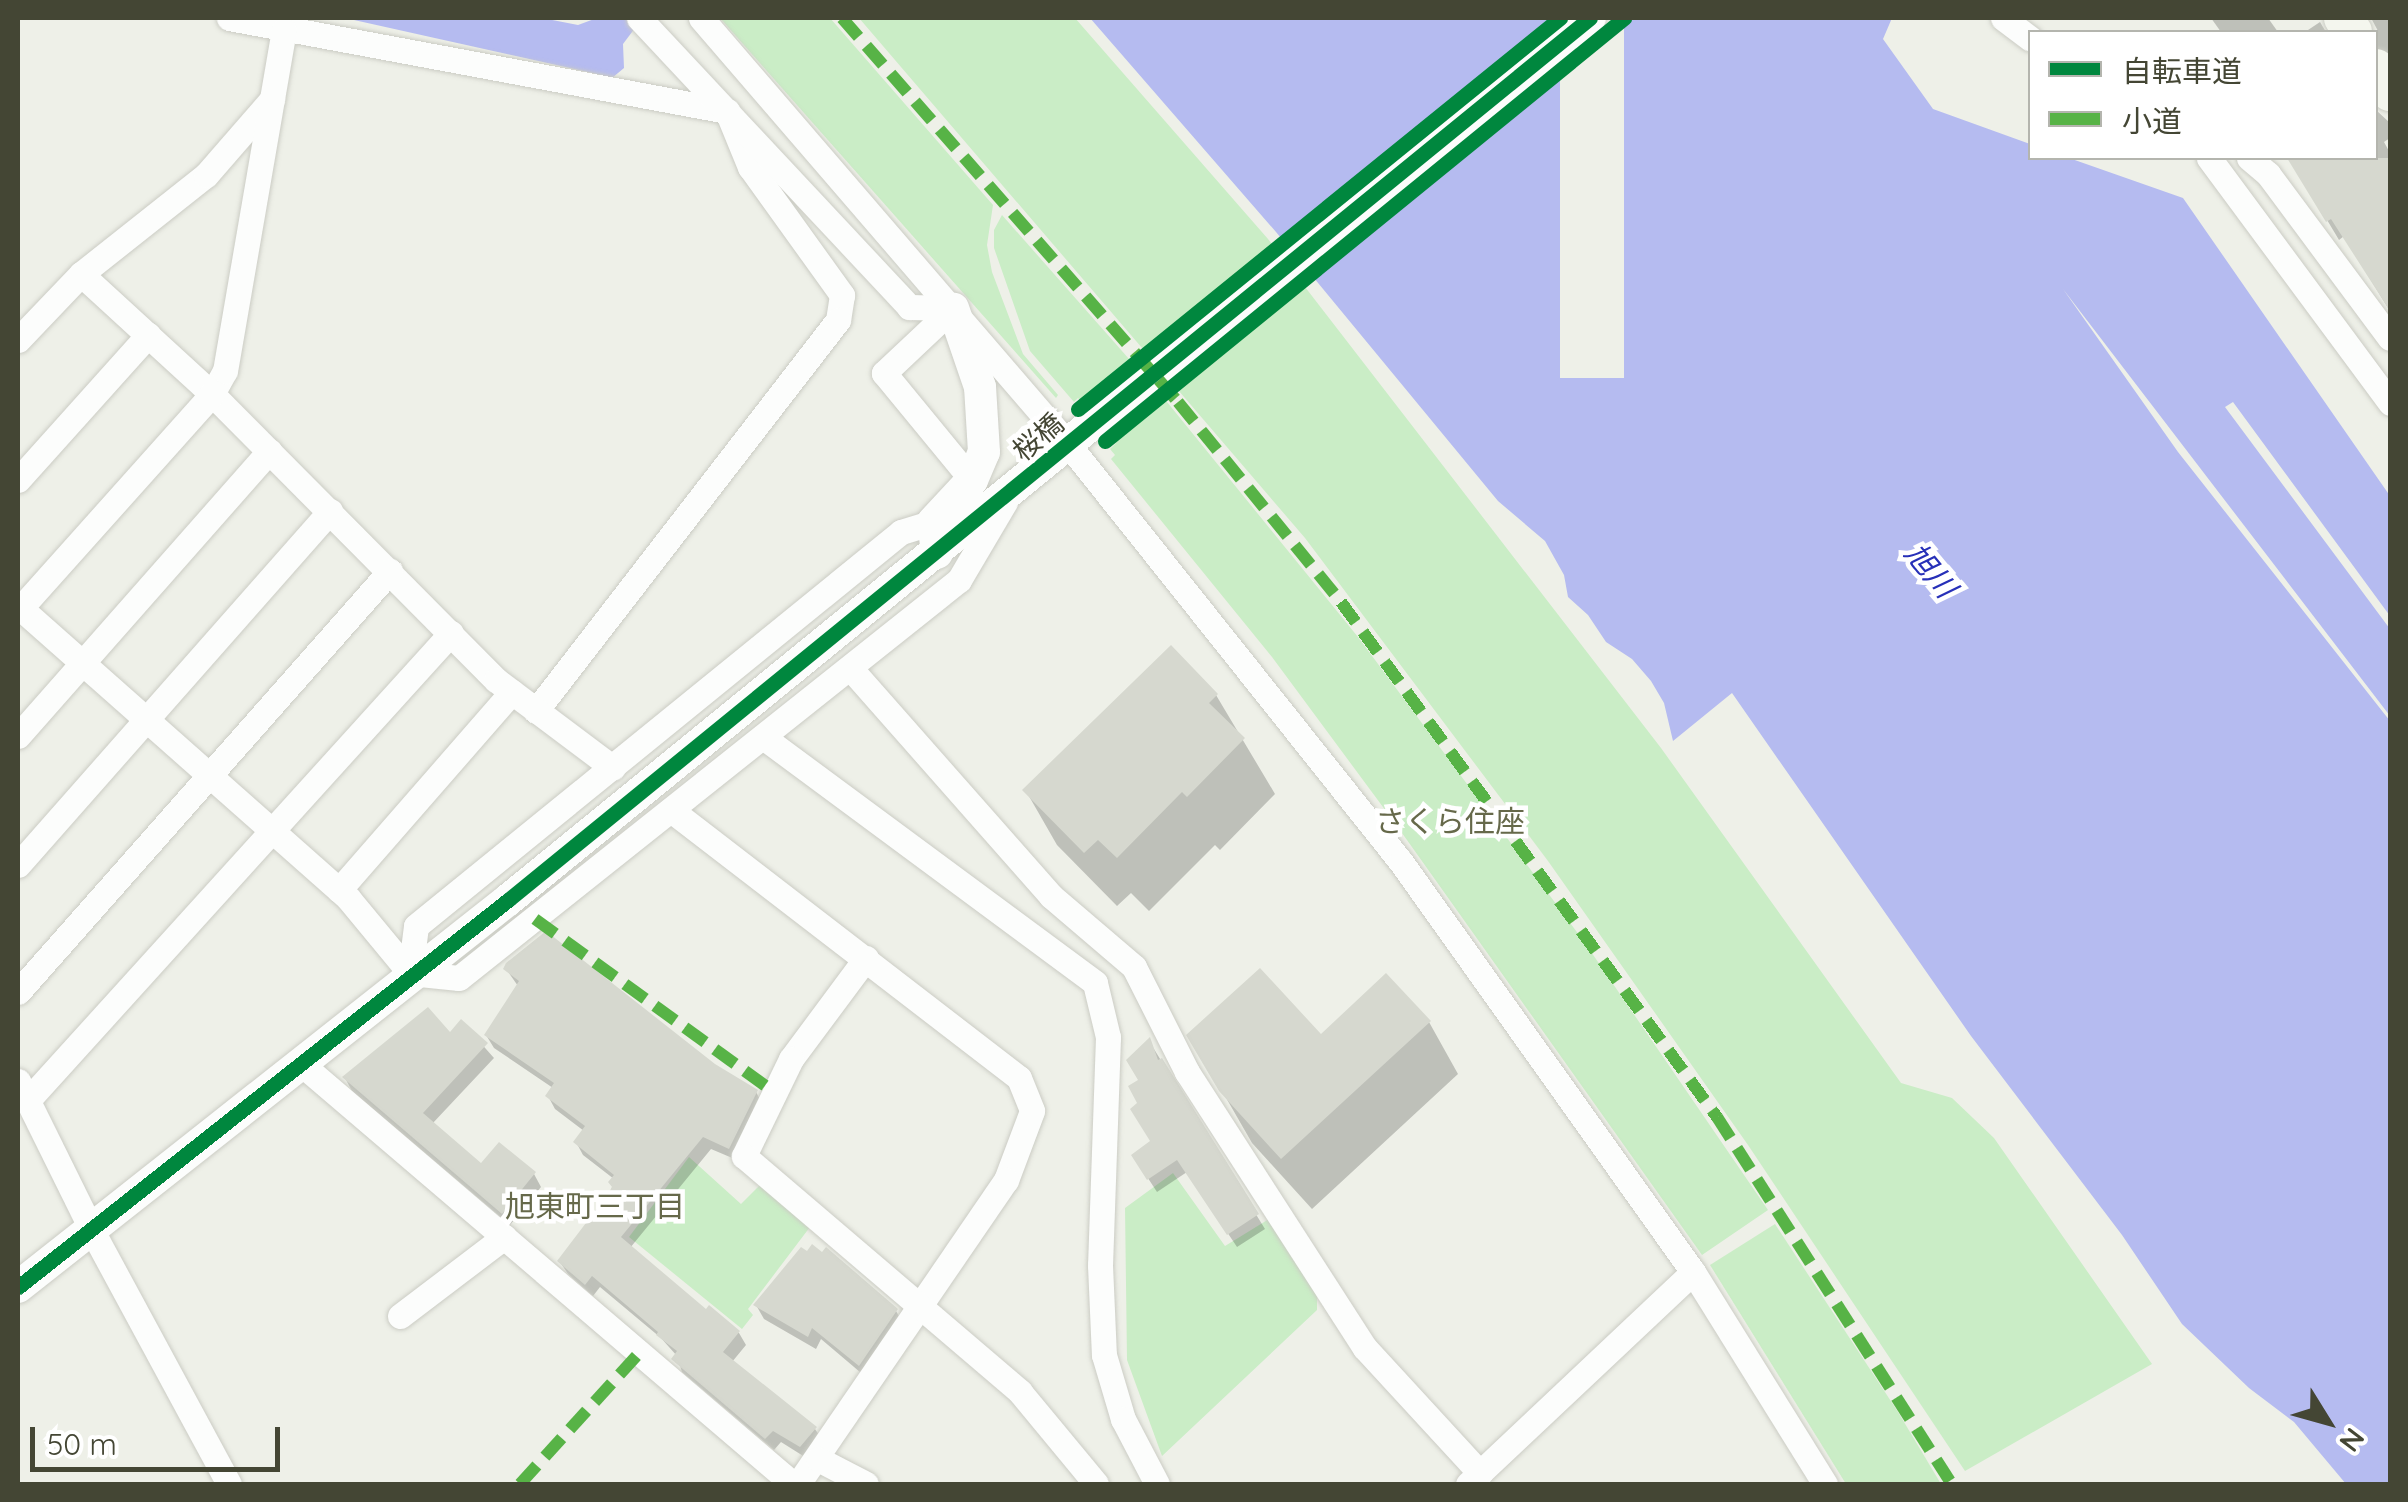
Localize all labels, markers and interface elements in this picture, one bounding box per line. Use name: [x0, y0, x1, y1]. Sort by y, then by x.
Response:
legend: [2028, 30, 2378, 160]
text: 自転車道: [2122, 52, 2242, 90]
text: 小道: [2122, 102, 2182, 140]
street label: 桜橋: [1006, 406, 1070, 468]
water label: 旭川: [1898, 535, 1964, 605]
district label: さくら住座: [1375, 803, 1525, 839]
district label: 旭東町三丁目: [505, 1188, 685, 1224]
north arrow: [2278, 1372, 2378, 1472]
scale bar: [35, 1407, 285, 1469]
text: N: [2332, 1422, 2373, 1459]
text: 50 m: [47, 1425, 117, 1463]

